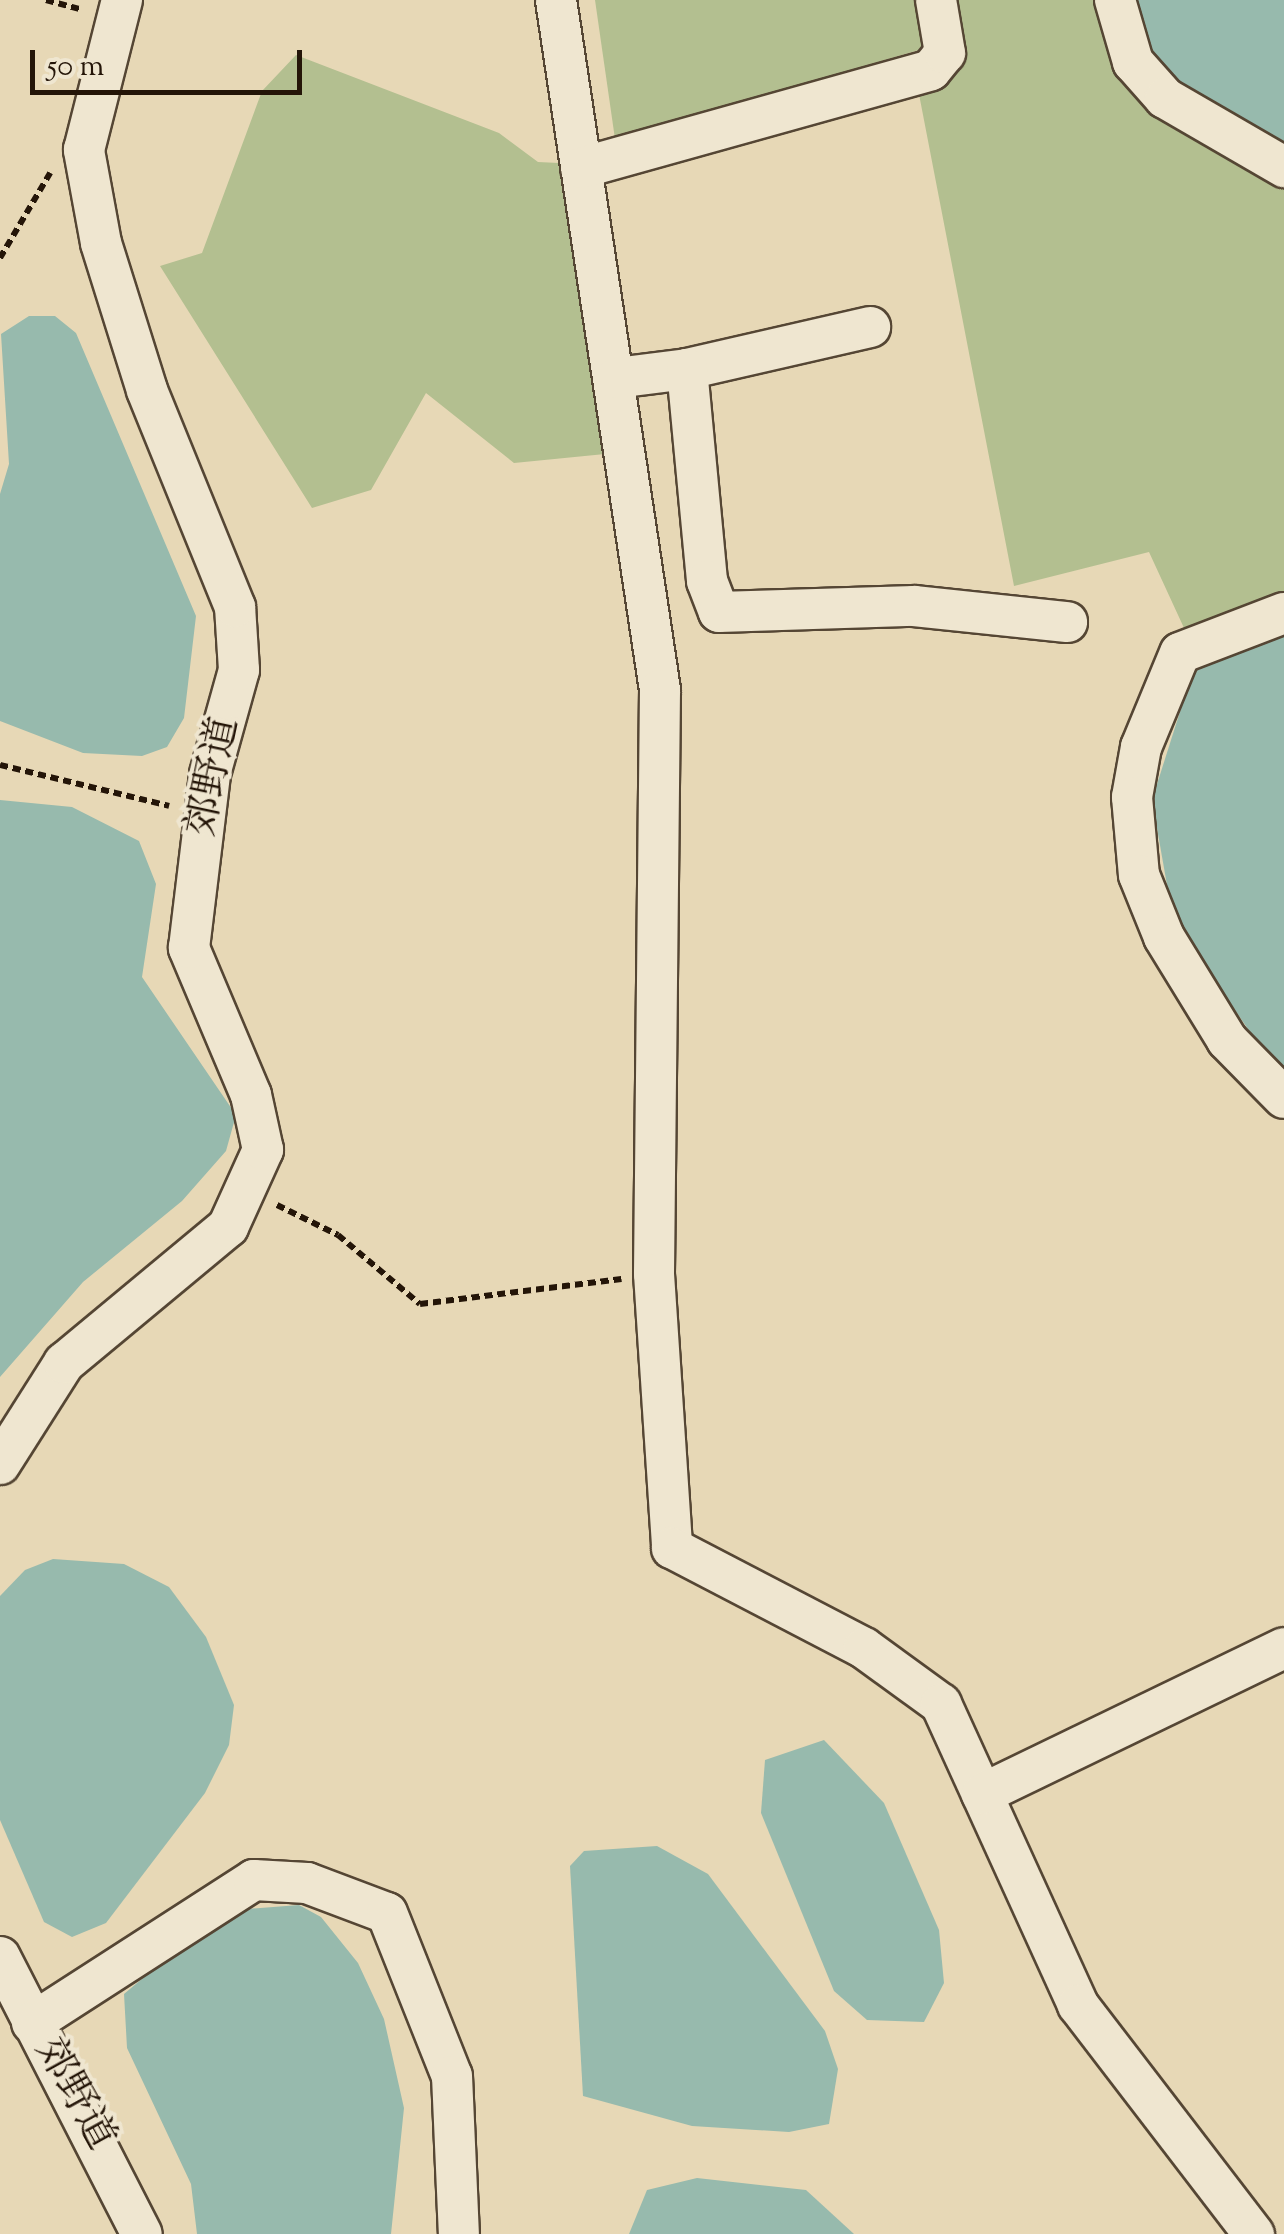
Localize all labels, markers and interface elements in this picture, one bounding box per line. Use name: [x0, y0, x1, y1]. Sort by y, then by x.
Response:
scale bar: [35, 30, 308, 92]
text: 50 m: [47, 46, 104, 89]
street label: 郊野道: [179, 713, 251, 841]
street label: 郊野道: [23, 2031, 123, 2159]

